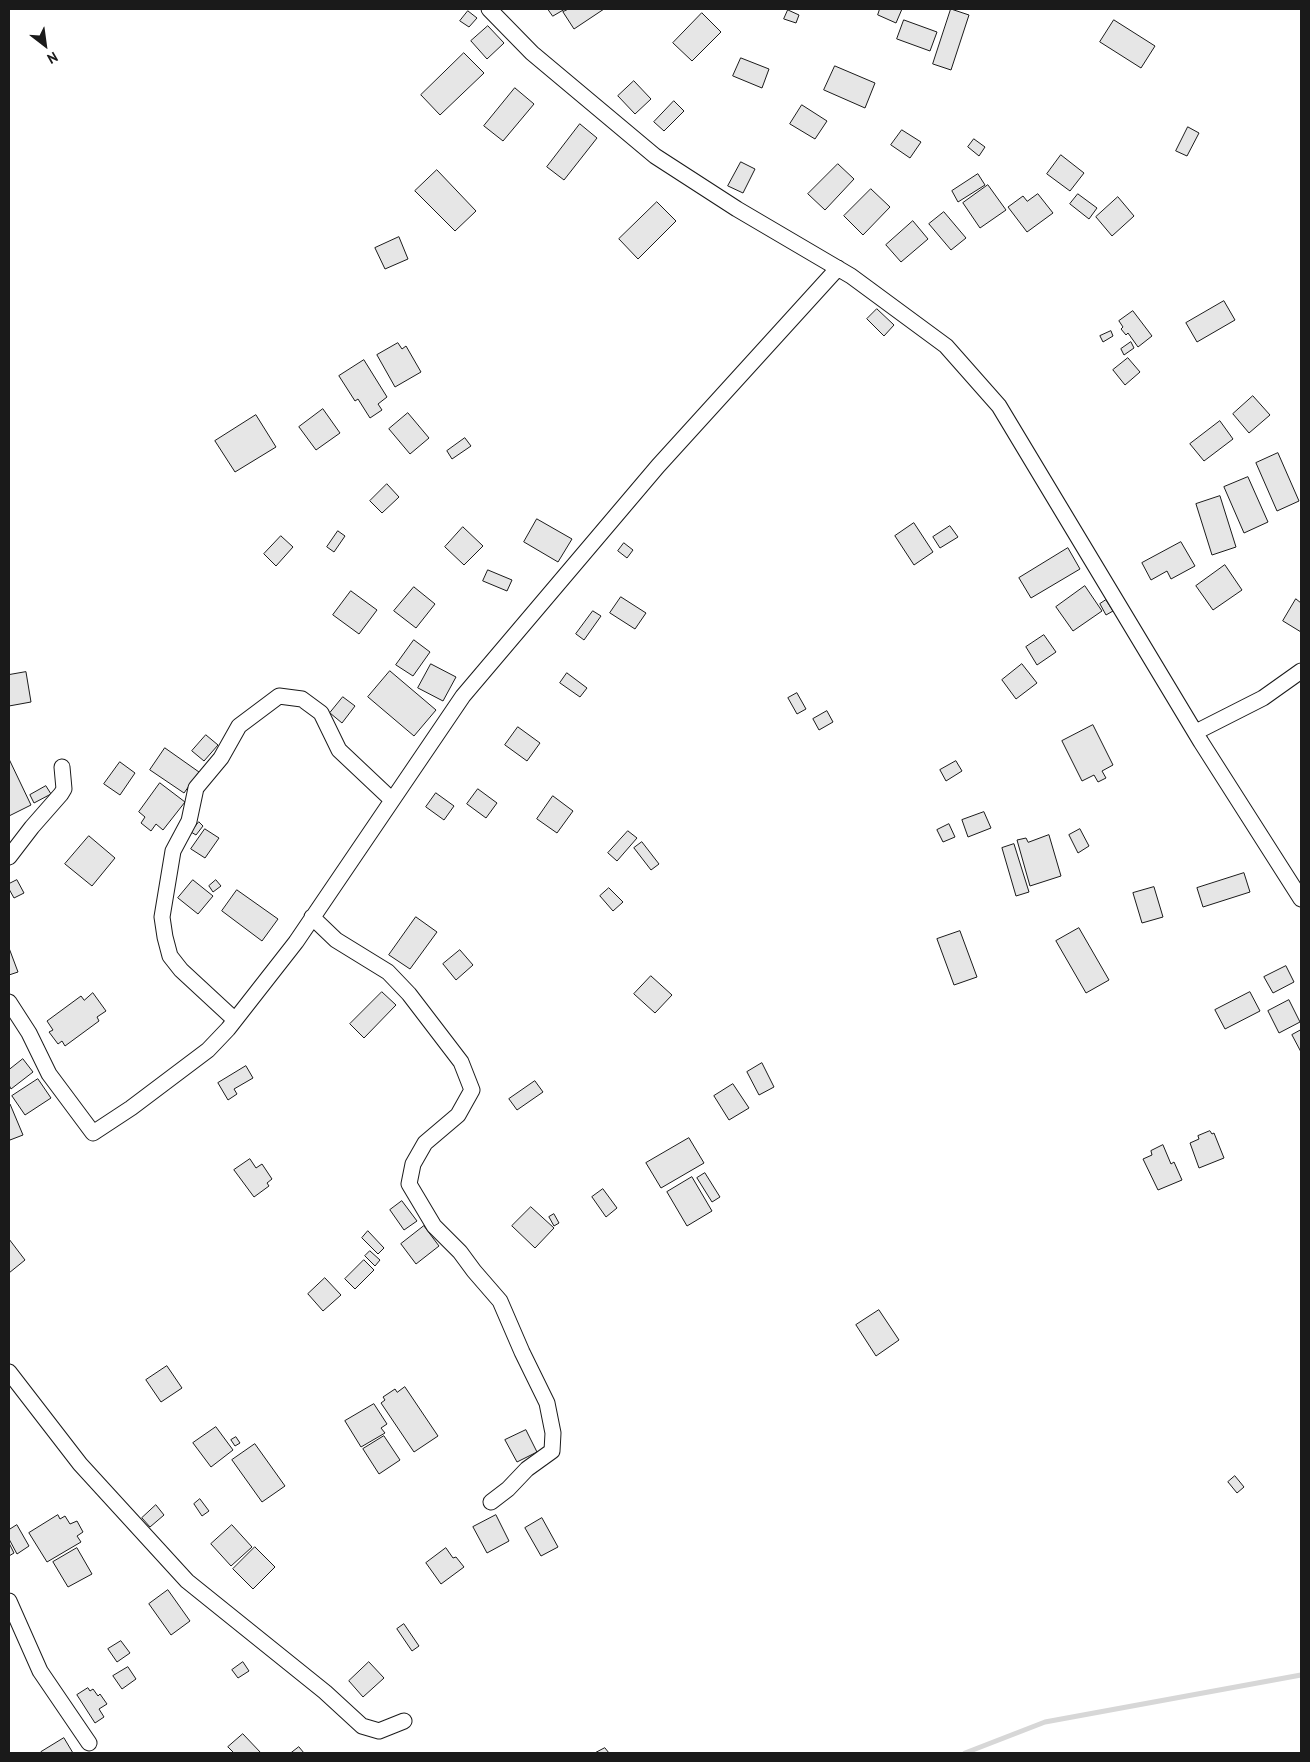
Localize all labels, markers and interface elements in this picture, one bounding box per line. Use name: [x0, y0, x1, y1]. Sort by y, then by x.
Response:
north arrow: [20, 20, 70, 70]
text: N: [44, 48, 61, 68]

